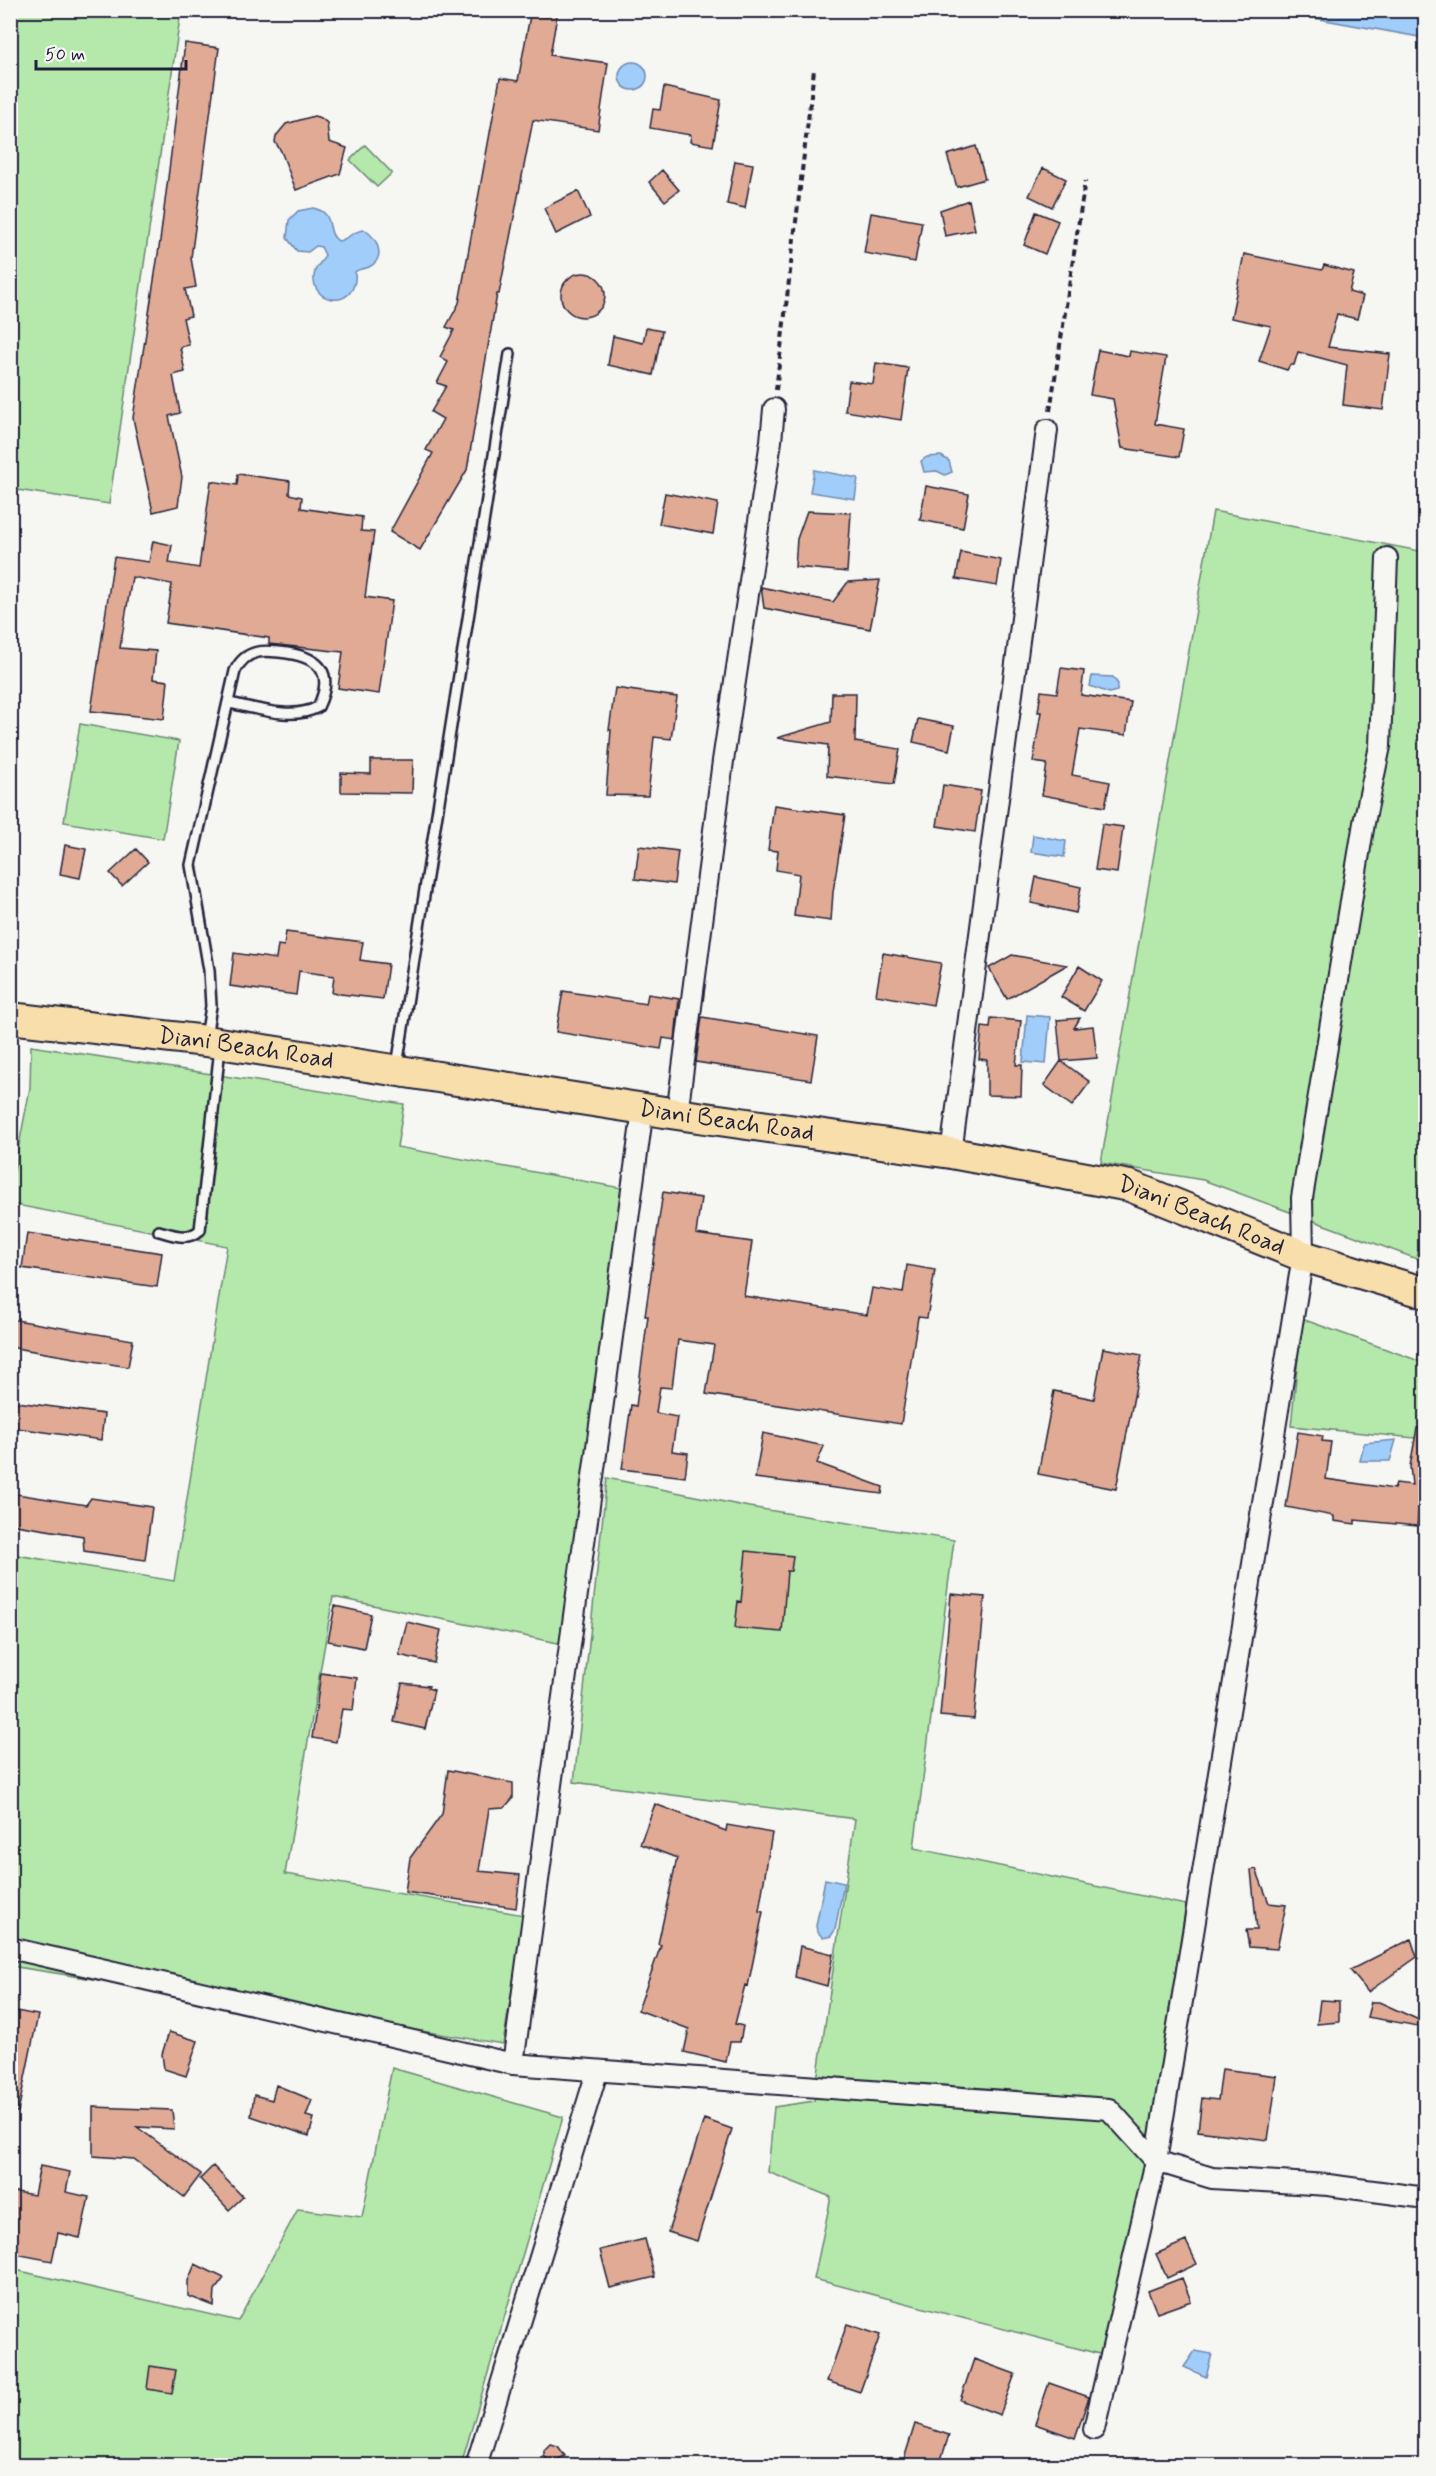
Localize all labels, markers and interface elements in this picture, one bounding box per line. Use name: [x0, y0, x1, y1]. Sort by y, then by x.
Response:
scale bar: [36, 33, 186, 71]
text: 50 m: [45, 43, 85, 67]
street label: Diani Beach Road: [157, 1020, 336, 1076]
street label: Diani Beach Road: [637, 1093, 816, 1149]
street label: Diani Beach Road: [1116, 1169, 1289, 1262]

